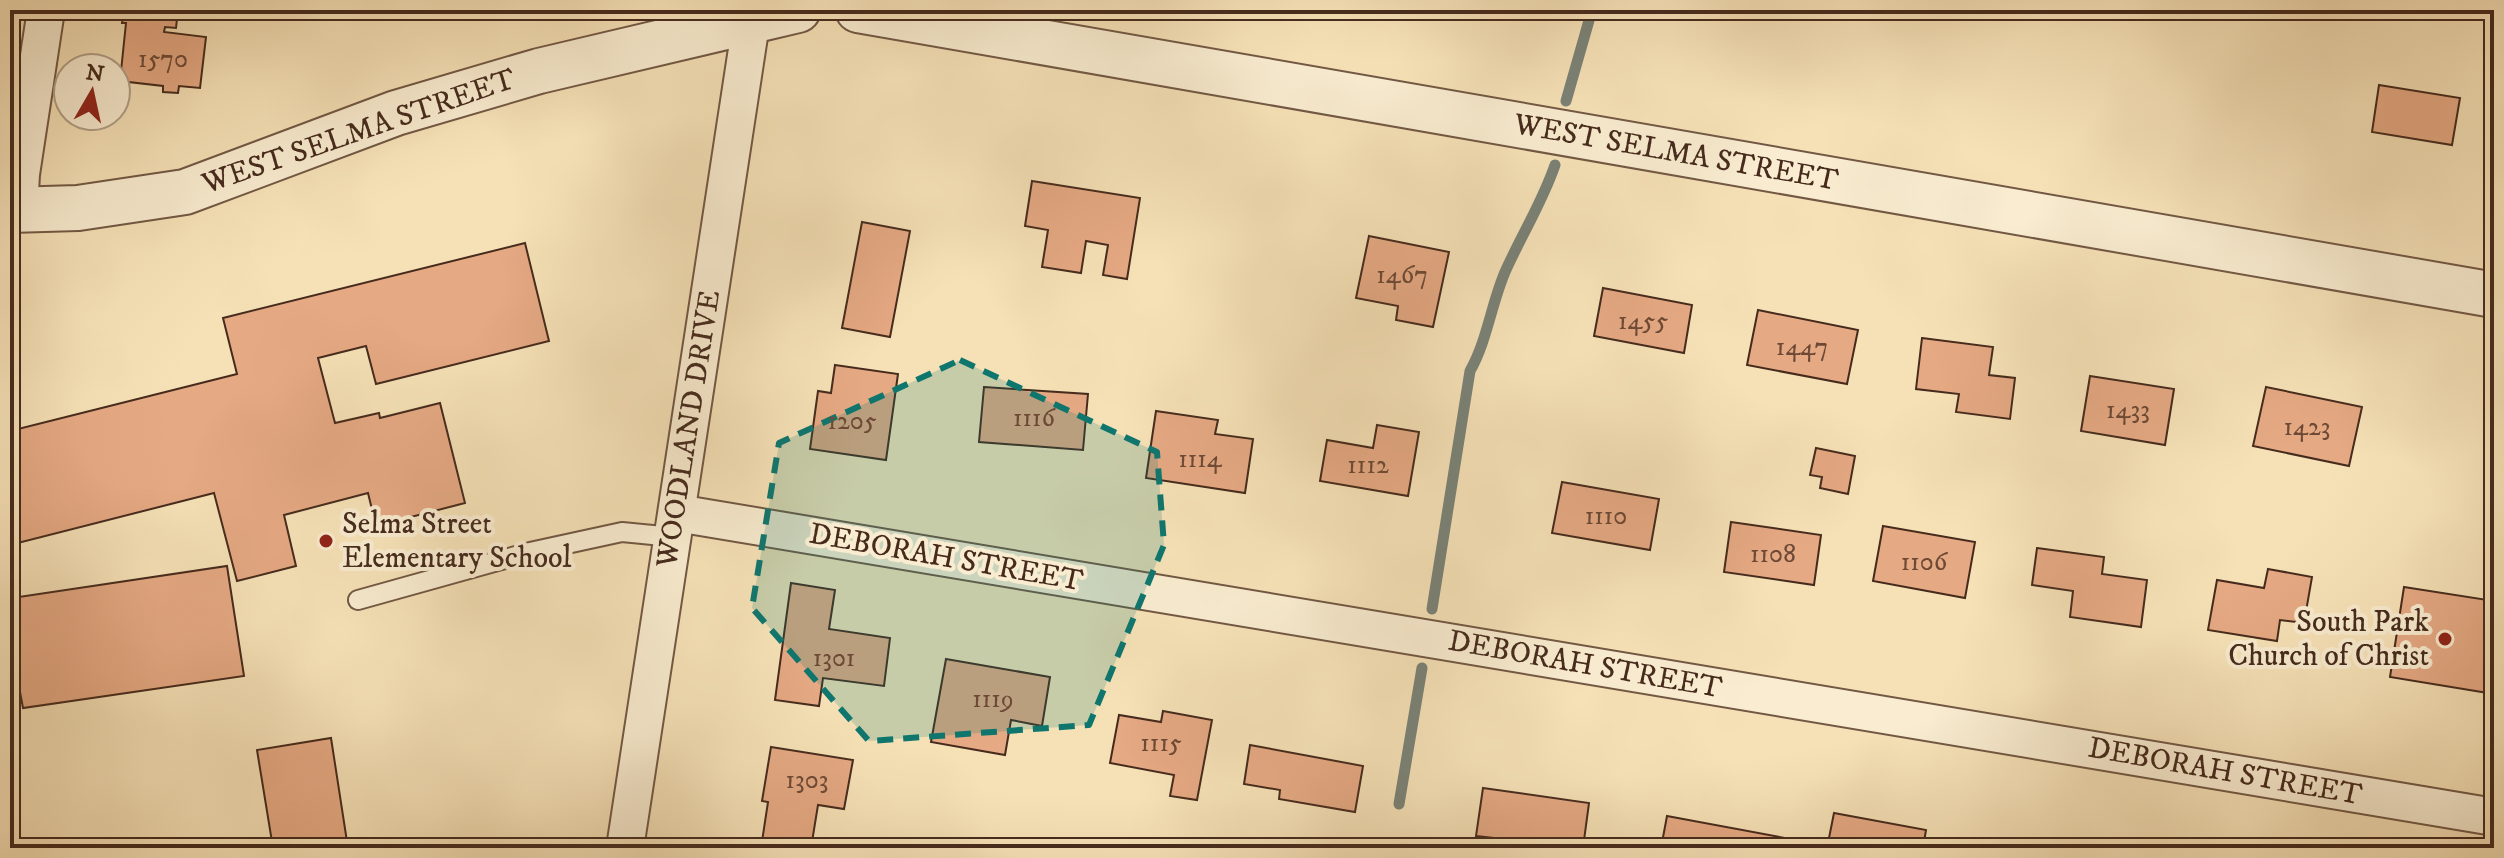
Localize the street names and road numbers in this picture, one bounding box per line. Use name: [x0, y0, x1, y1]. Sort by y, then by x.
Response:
street label: WEST SELMA STREET: [197, 61, 521, 203]
street label: WEST SELMA STREET: [1510, 106, 1841, 200]
street label: WOODLAND DRIVE: [649, 288, 729, 571]
street label: DEBORAH STREET: [806, 516, 1086, 600]
street label: DEBORAH STREET: [1445, 623, 1725, 707]
street label: DEBORAH STREET: [2085, 730, 2365, 814]

